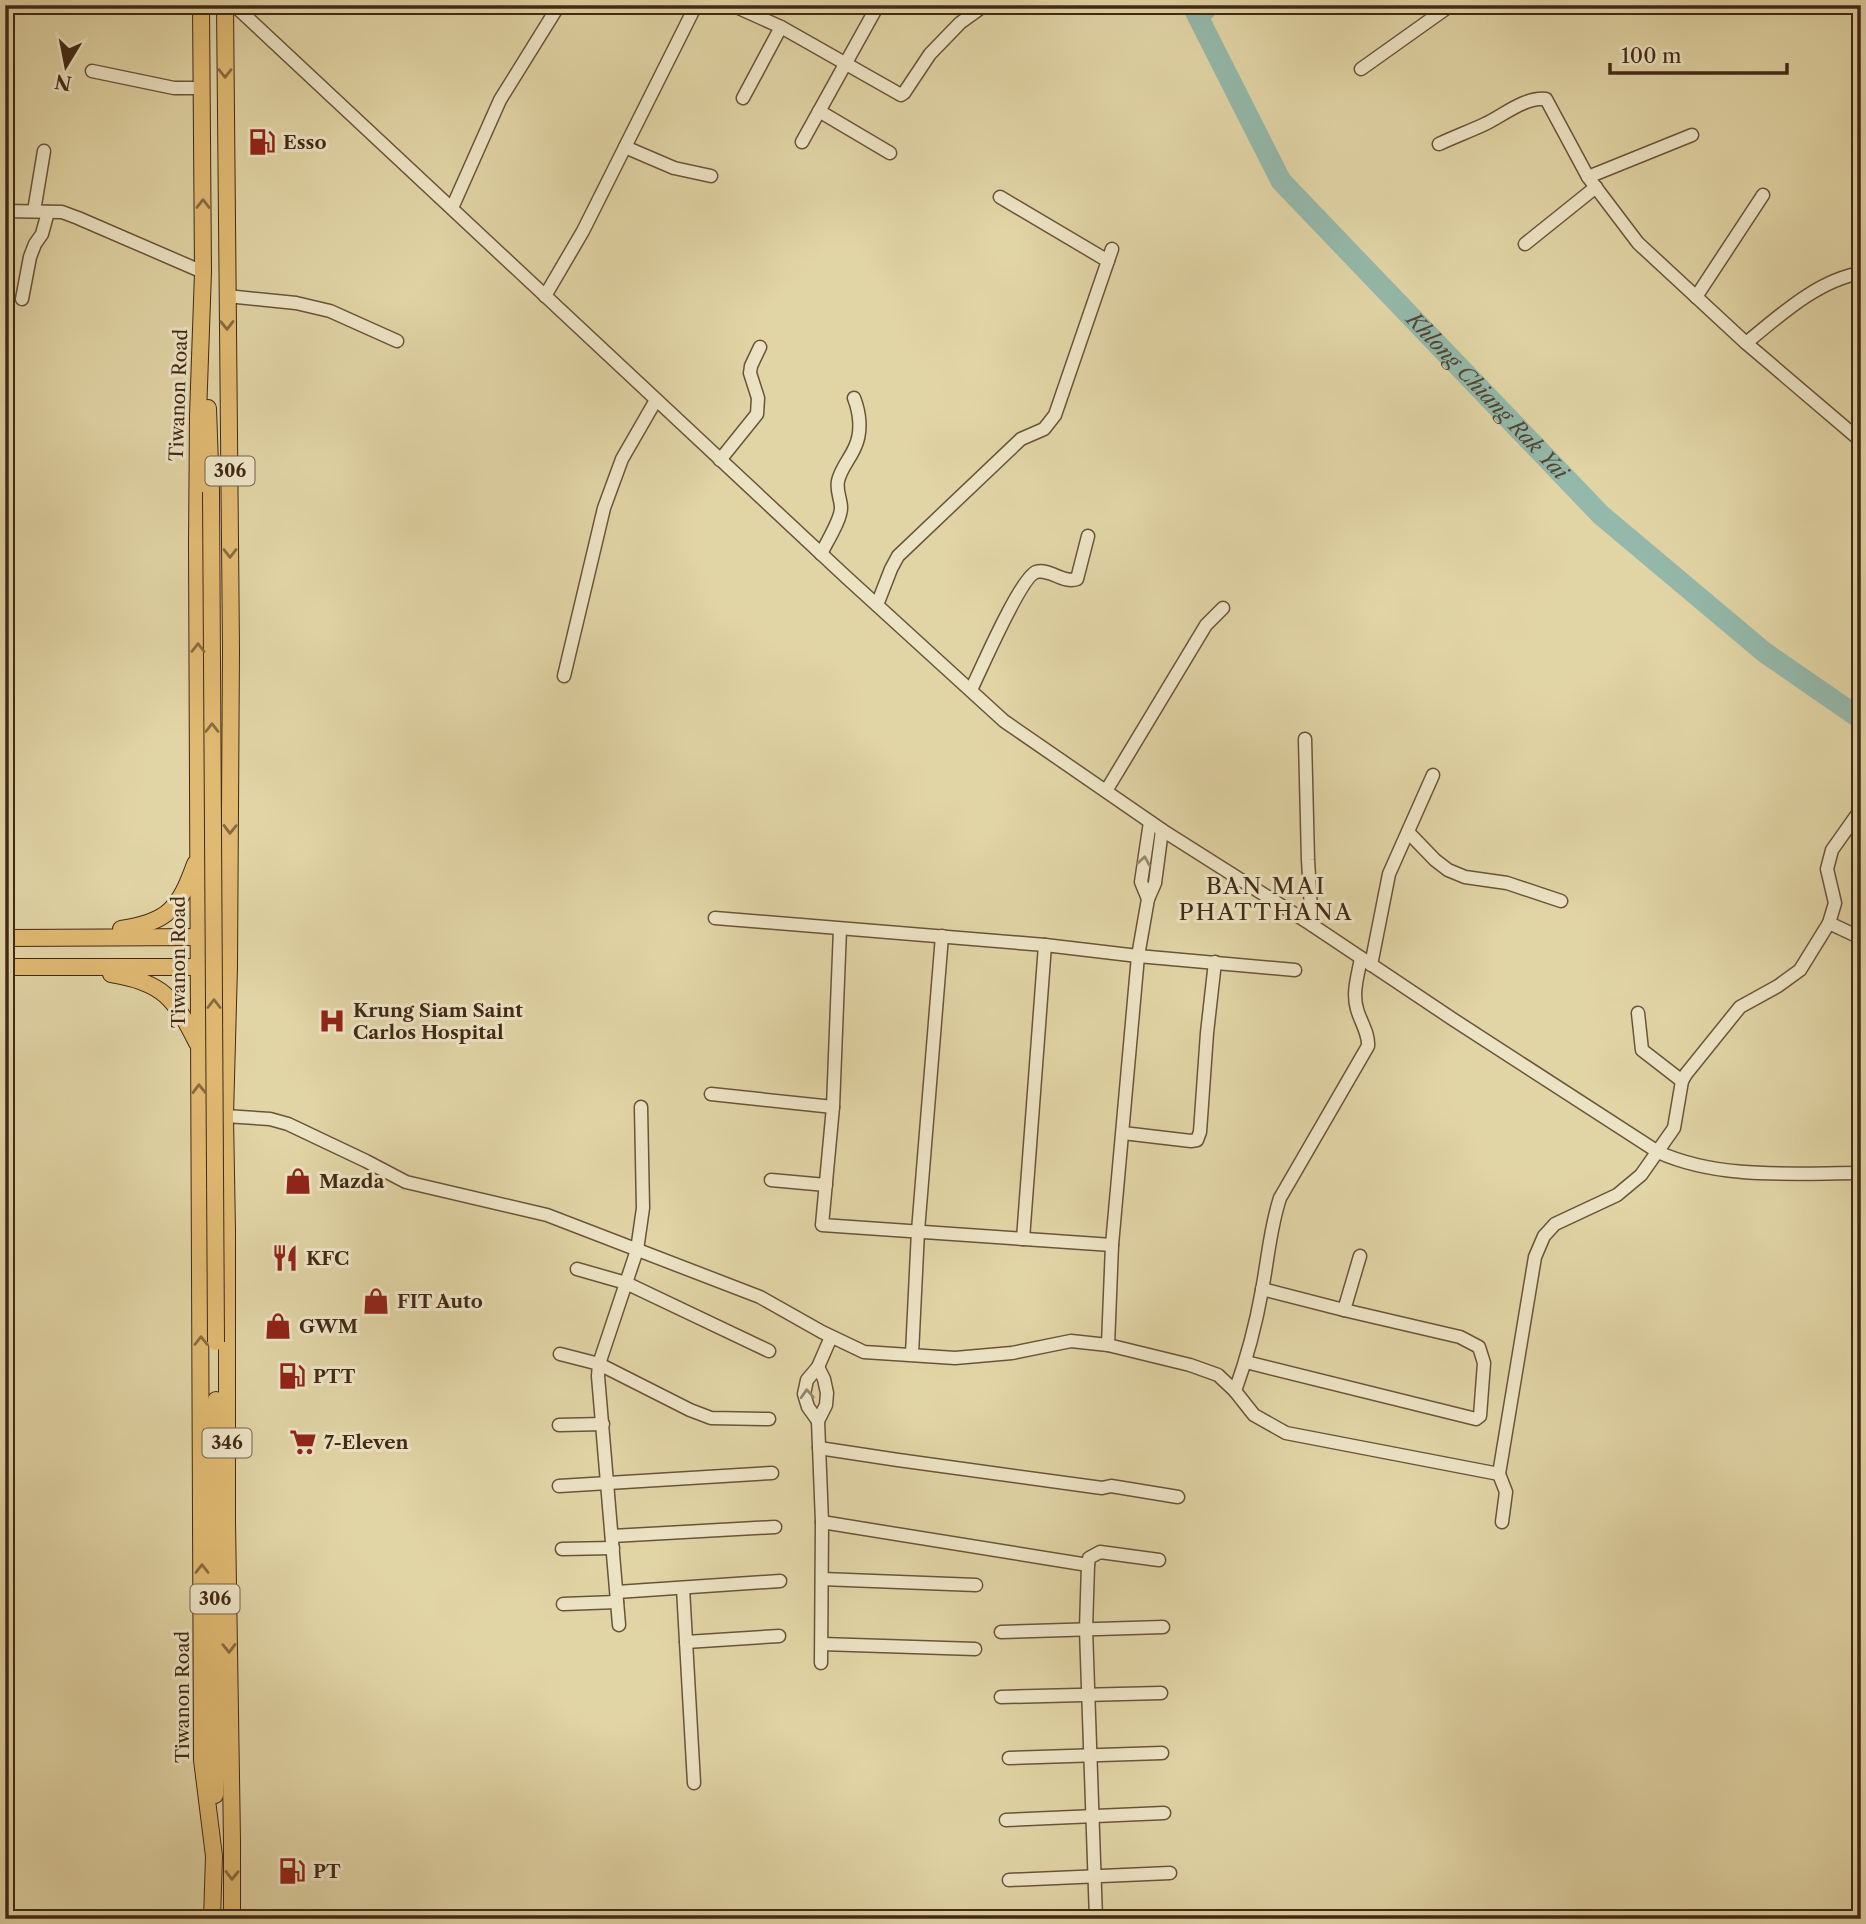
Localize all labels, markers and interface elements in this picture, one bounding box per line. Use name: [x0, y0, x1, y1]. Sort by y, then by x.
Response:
north arrow: [32, 32, 102, 102]
scale bar: [1610, 32, 1787, 76]
text: 100 m: [1621, 43, 1682, 68]
text: N: [53, 69, 73, 95]
one-way arrow: [217, 69, 233, 79]
fuel station icon: Esso: [247, 127, 277, 157]
place label: Esso: [283, 131, 326, 154]
one-way arrow: [195, 198, 211, 209]
water label: Khlong Chiang Rak Yai: [1400, 306, 1574, 485]
one-way arrow: [220, 320, 235, 331]
street label: Tiwanon Road: [165, 328, 192, 461]
road number: 306: [205, 457, 254, 486]
one-way arrow: [222, 548, 238, 559]
one-way arrow: [190, 643, 206, 653]
one-way arrow: [205, 722, 220, 733]
one-way arrow: [222, 825, 238, 835]
one-way arrow: [1136, 855, 1151, 867]
district label: BAN MAI PHATTHANA: [1178, 872, 1354, 926]
street label: Tiwanon Road: [167, 895, 190, 1028]
one-way arrow: [206, 999, 222, 1009]
place label: Krung Siam Saint Carlos Hospital: [353, 999, 523, 1044]
hospital icon: Krung Siam Saint Carlos Hospital: [317, 1006, 347, 1036]
one-way arrow: [191, 1083, 207, 1094]
shop icon: Mazda: [283, 1166, 313, 1196]
place label: Mazda: [319, 1170, 385, 1193]
restaurant icon: KFC: [270, 1243, 300, 1273]
place label: KFC: [306, 1247, 349, 1270]
shop icon: FIT Auto: [361, 1286, 391, 1316]
place label: FIT Auto: [397, 1290, 483, 1313]
shop icon: GWM: [263, 1311, 293, 1341]
place label: GWM: [299, 1315, 358, 1338]
one-way arrow: [193, 1335, 209, 1346]
fuel station icon: PTT: [277, 1361, 307, 1391]
place label: PTT: [313, 1365, 356, 1388]
one-way arrow: [800, 1388, 815, 1399]
supermarket icon: 7-Eleven: [288, 1427, 318, 1457]
road number: 346: [202, 1428, 252, 1458]
place label: 7-Eleven: [324, 1431, 409, 1454]
one-way arrow: [194, 1563, 210, 1573]
road number: 306: [190, 1584, 240, 1614]
street label: Tiwanon Road: [171, 1630, 194, 1763]
one-way arrow: [221, 1643, 237, 1653]
fuel station icon: PT: [277, 1856, 307, 1886]
place label: PT: [313, 1860, 341, 1883]
one-way arrow: [224, 1870, 240, 1881]

